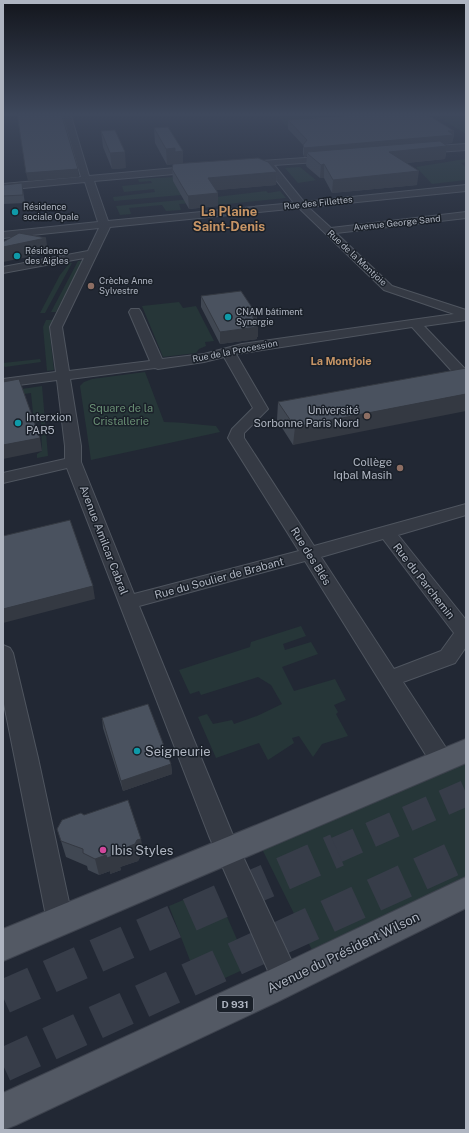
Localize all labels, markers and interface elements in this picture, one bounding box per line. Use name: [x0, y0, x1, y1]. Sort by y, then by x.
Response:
street label: Rue des Fillettes: [283, 193, 353, 212]
place label: Résidence sociale Opale: [23, 201, 79, 222]
district label: La Plaine Saint-Denis: [193, 204, 265, 234]
marker: Résidence sociale Opale: [10, 207, 20, 217]
street label: Avenue George Sand: [353, 212, 441, 233]
street label: Rue de la Montjoie: [325, 227, 389, 288]
place label: Résidence des Aigles: [25, 245, 69, 266]
marker: Résidence des Aigles: [12, 251, 22, 261]
place label: Crèche Anne Sylvestre: [99, 275, 153, 296]
marker: Crèche Anne Sylvestre: [86, 281, 96, 291]
place label: CNAM bâtiment Synergie: [236, 306, 303, 327]
marker: CNAM bâtiment Synergie: [223, 312, 233, 322]
street label: Rue de la Procession: [191, 337, 278, 364]
district label: La Montjoie: [310, 355, 372, 367]
park label: Square de la Cristallerie: [89, 402, 153, 427]
place label: Université Sorbonne Paris Nord: [253, 404, 359, 429]
place label: Interxion PAR5: [26, 411, 72, 436]
marker: Université Sorbonne Paris Nord: [362, 411, 372, 421]
marker: Interxion PAR5: [13, 418, 23, 428]
place label: Collège Iqbal Masih: [333, 456, 392, 481]
marker: Collège Iqbal Masih: [395, 463, 405, 473]
street label: Avenue Amilcar Cabral: [78, 484, 130, 596]
street label: Rue des Blés: [289, 525, 334, 587]
street label: Rue du Parchemin: [391, 541, 457, 621]
street label: Rue du Soulier de Brabant: [153, 555, 285, 601]
place label: Seigneurie: [145, 744, 211, 759]
marker: Seigneurie: [132, 746, 142, 756]
place label: Ibis Styles: [111, 843, 173, 858]
marker: Ibis Styles: [98, 845, 108, 855]
street label: Avenue du Président Wilson: [265, 909, 422, 996]
road number: D 931: [217, 996, 253, 1012]

